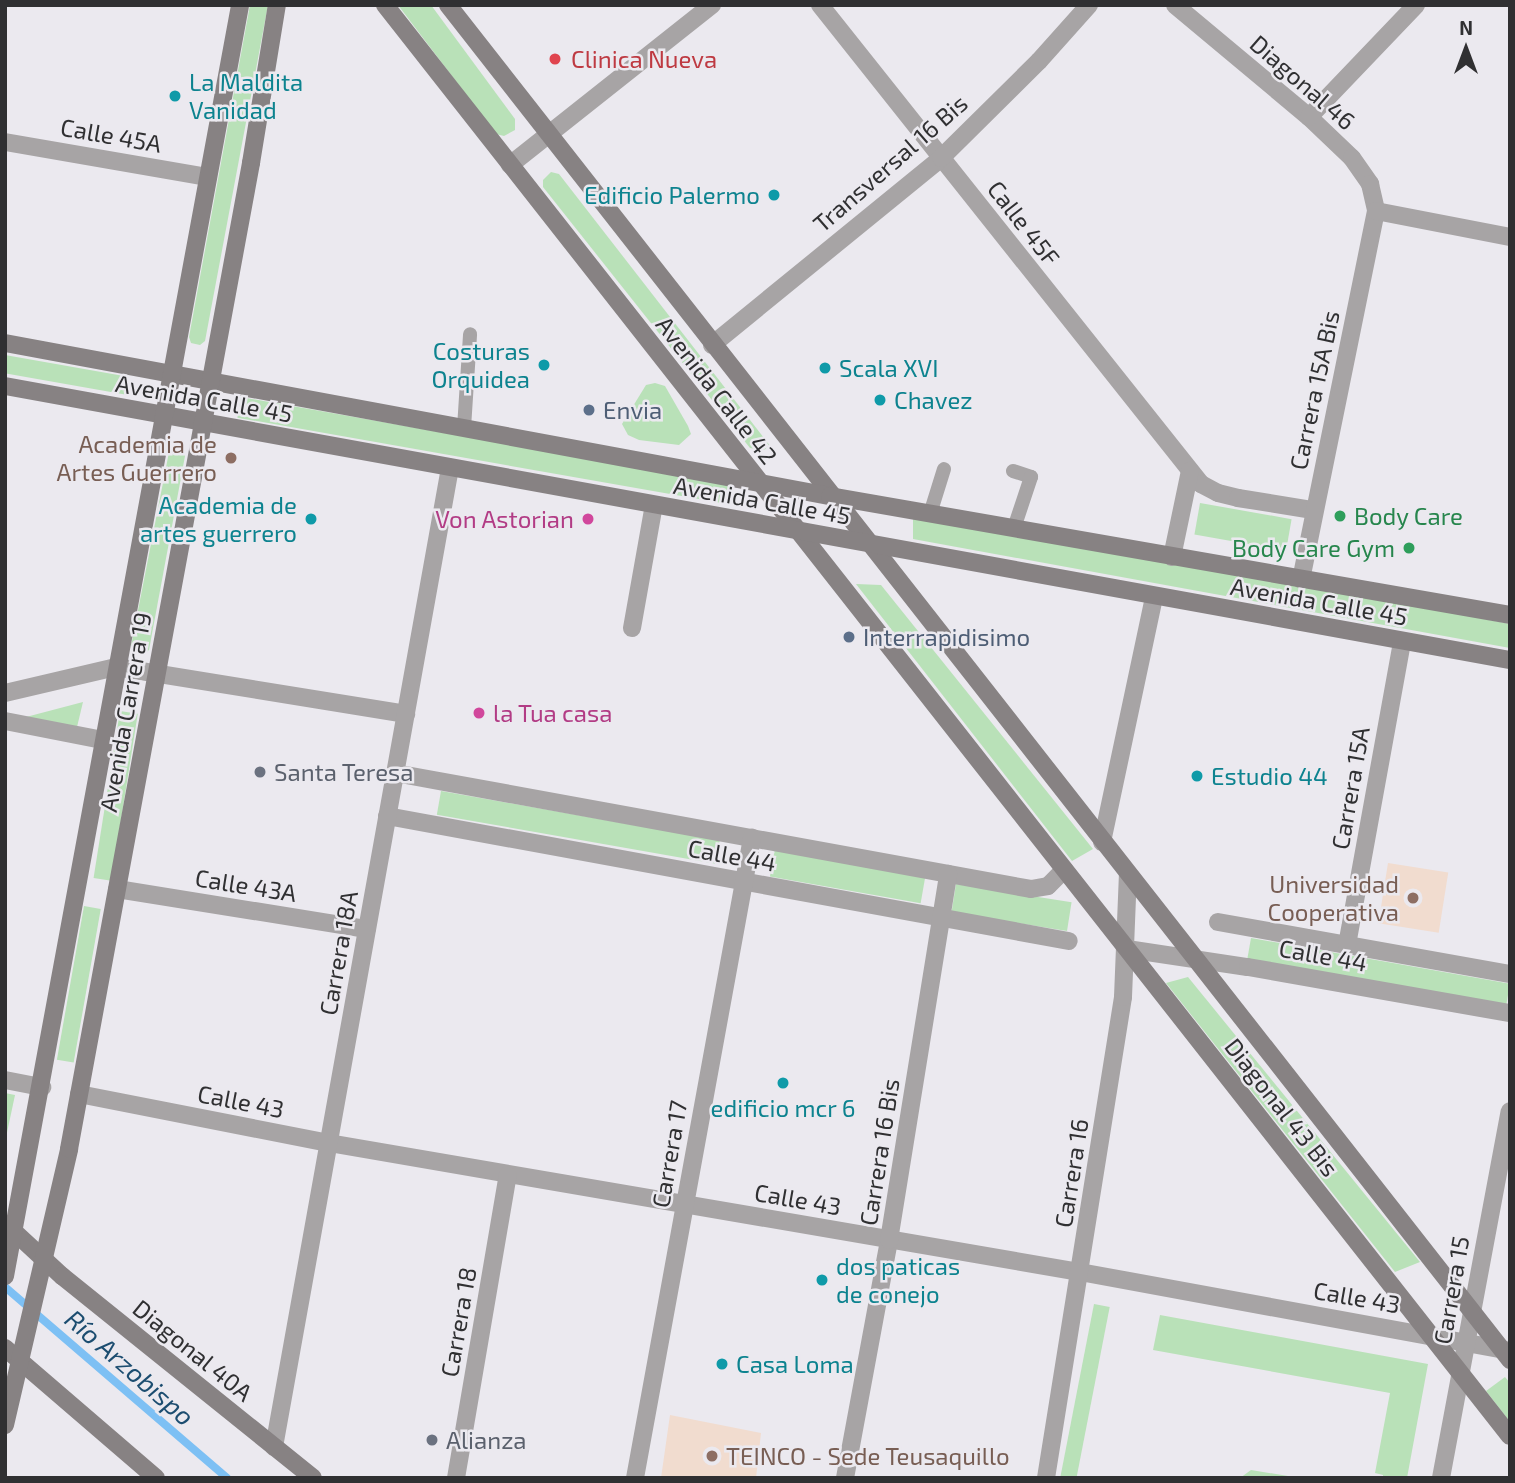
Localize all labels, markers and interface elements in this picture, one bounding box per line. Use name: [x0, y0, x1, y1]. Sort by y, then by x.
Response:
north arrow: [1431, 14, 1501, 84]
text: N: [1459, 16, 1473, 39]
street label: Diagonal 46: [1244, 28, 1362, 136]
place label: Clinica Nueva: [571, 45, 717, 73]
marker: Clinica Nueva: [545, 49, 565, 69]
place label: La Maldita Vanidad: [189, 68, 303, 124]
marker: La Maldita Vanidad: [167, 88, 183, 104]
street label: Transversal 16 Bis: [807, 88, 973, 238]
street label: Calle 45A: [58, 112, 164, 158]
street label: Calle 45F: [982, 175, 1066, 271]
place label: Edificio Palermo: [584, 181, 760, 209]
marker: Edificio Palermo: [766, 187, 782, 203]
street label: Carrera 15A Bis: [1283, 308, 1345, 472]
street label: Avenida Calle 42: [650, 310, 784, 470]
place label: Costuras Orquidea: [431, 337, 530, 393]
place label: Scala XVI: [839, 354, 939, 382]
marker: Costuras Orquidea: [536, 357, 552, 373]
marker: Scala XVI: [817, 360, 833, 376]
street label: Avenida Calle 45: [113, 368, 295, 428]
place label: Chavez: [894, 386, 973, 414]
marker: Chavez: [872, 392, 888, 408]
place label: Envia: [603, 396, 662, 424]
marker: Envia: [581, 402, 597, 418]
place label: Academia de Artes Guerrero: [56, 430, 217, 486]
marker: Academia de Artes Guerrero: [223, 450, 239, 466]
street label: Avenida Calle 45: [671, 470, 853, 530]
place label: Academia de artes guerrero: [140, 491, 297, 547]
place label: Body Care: [1354, 502, 1463, 530]
place label: Von Astorian: [435, 505, 574, 533]
marker: Body Care: [1332, 508, 1348, 524]
marker: Academia de artes guerrero: [303, 511, 319, 527]
marker: Von Astorian: [580, 511, 596, 527]
place label: Body Care Gym: [1231, 534, 1395, 562]
marker: Body Care Gym: [1401, 540, 1417, 556]
street label: Avenida Calle 45: [1228, 571, 1410, 631]
street label: Avenida Carrera 19: [93, 610, 157, 814]
place label: Interrapidisimo: [863, 623, 1030, 651]
marker: Interrapidisimo: [841, 629, 857, 645]
place label: la Tua casa: [493, 699, 613, 727]
marker: la Tua casa: [471, 705, 487, 721]
street label: Carrera 15A: [1325, 724, 1375, 852]
place label: Santa Teresa: [274, 758, 414, 786]
place label: Estudio 44: [1211, 762, 1328, 790]
marker: Santa Teresa: [252, 764, 268, 780]
marker: Estudio 44: [1189, 768, 1205, 784]
street label: Calle 44: [686, 833, 778, 877]
street label: Calle 43A: [193, 863, 299, 907]
place label: Universidad Cooperativa: [1268, 870, 1399, 926]
street label: Carrera 18A: [313, 889, 363, 1017]
marker: Universidad Cooperativa: [1405, 890, 1421, 906]
street label: Calle 44: [1277, 933, 1369, 977]
street label: Diagonal 43 Bis: [1219, 1032, 1345, 1182]
marker: edificio mcr 6: [775, 1075, 791, 1091]
street label: Carrera 16 Bis: [853, 1076, 905, 1228]
street label: Calle 43: [195, 1079, 287, 1123]
place label: edificio mcr 6: [710, 1094, 856, 1122]
street label: Carrera 17: [645, 1098, 693, 1210]
street label: Carrera 16: [1048, 1116, 1094, 1230]
street label: Calle 43: [752, 1177, 844, 1221]
street label: Carrera 15: [1427, 1234, 1475, 1346]
place label: dos paticas de conejo: [836, 1252, 960, 1308]
street label: Carrera 18: [434, 1265, 482, 1379]
marker: dos paticas de conejo: [814, 1272, 830, 1288]
street label: Calle 43: [1311, 1275, 1403, 1319]
street label: Diagonal 40A: [127, 1293, 259, 1407]
water label: Río Arzobispo: [59, 1302, 201, 1432]
place label: Casa Loma: [736, 1350, 854, 1378]
marker: Casa Loma: [714, 1356, 730, 1372]
place label: Alianza: [446, 1426, 527, 1454]
marker: Alianza: [424, 1432, 440, 1448]
place label: TEINCO - Sede Teusaquillo: [726, 1442, 1010, 1470]
marker: TEINCO - Sede Teusaquillo: [704, 1448, 720, 1464]

